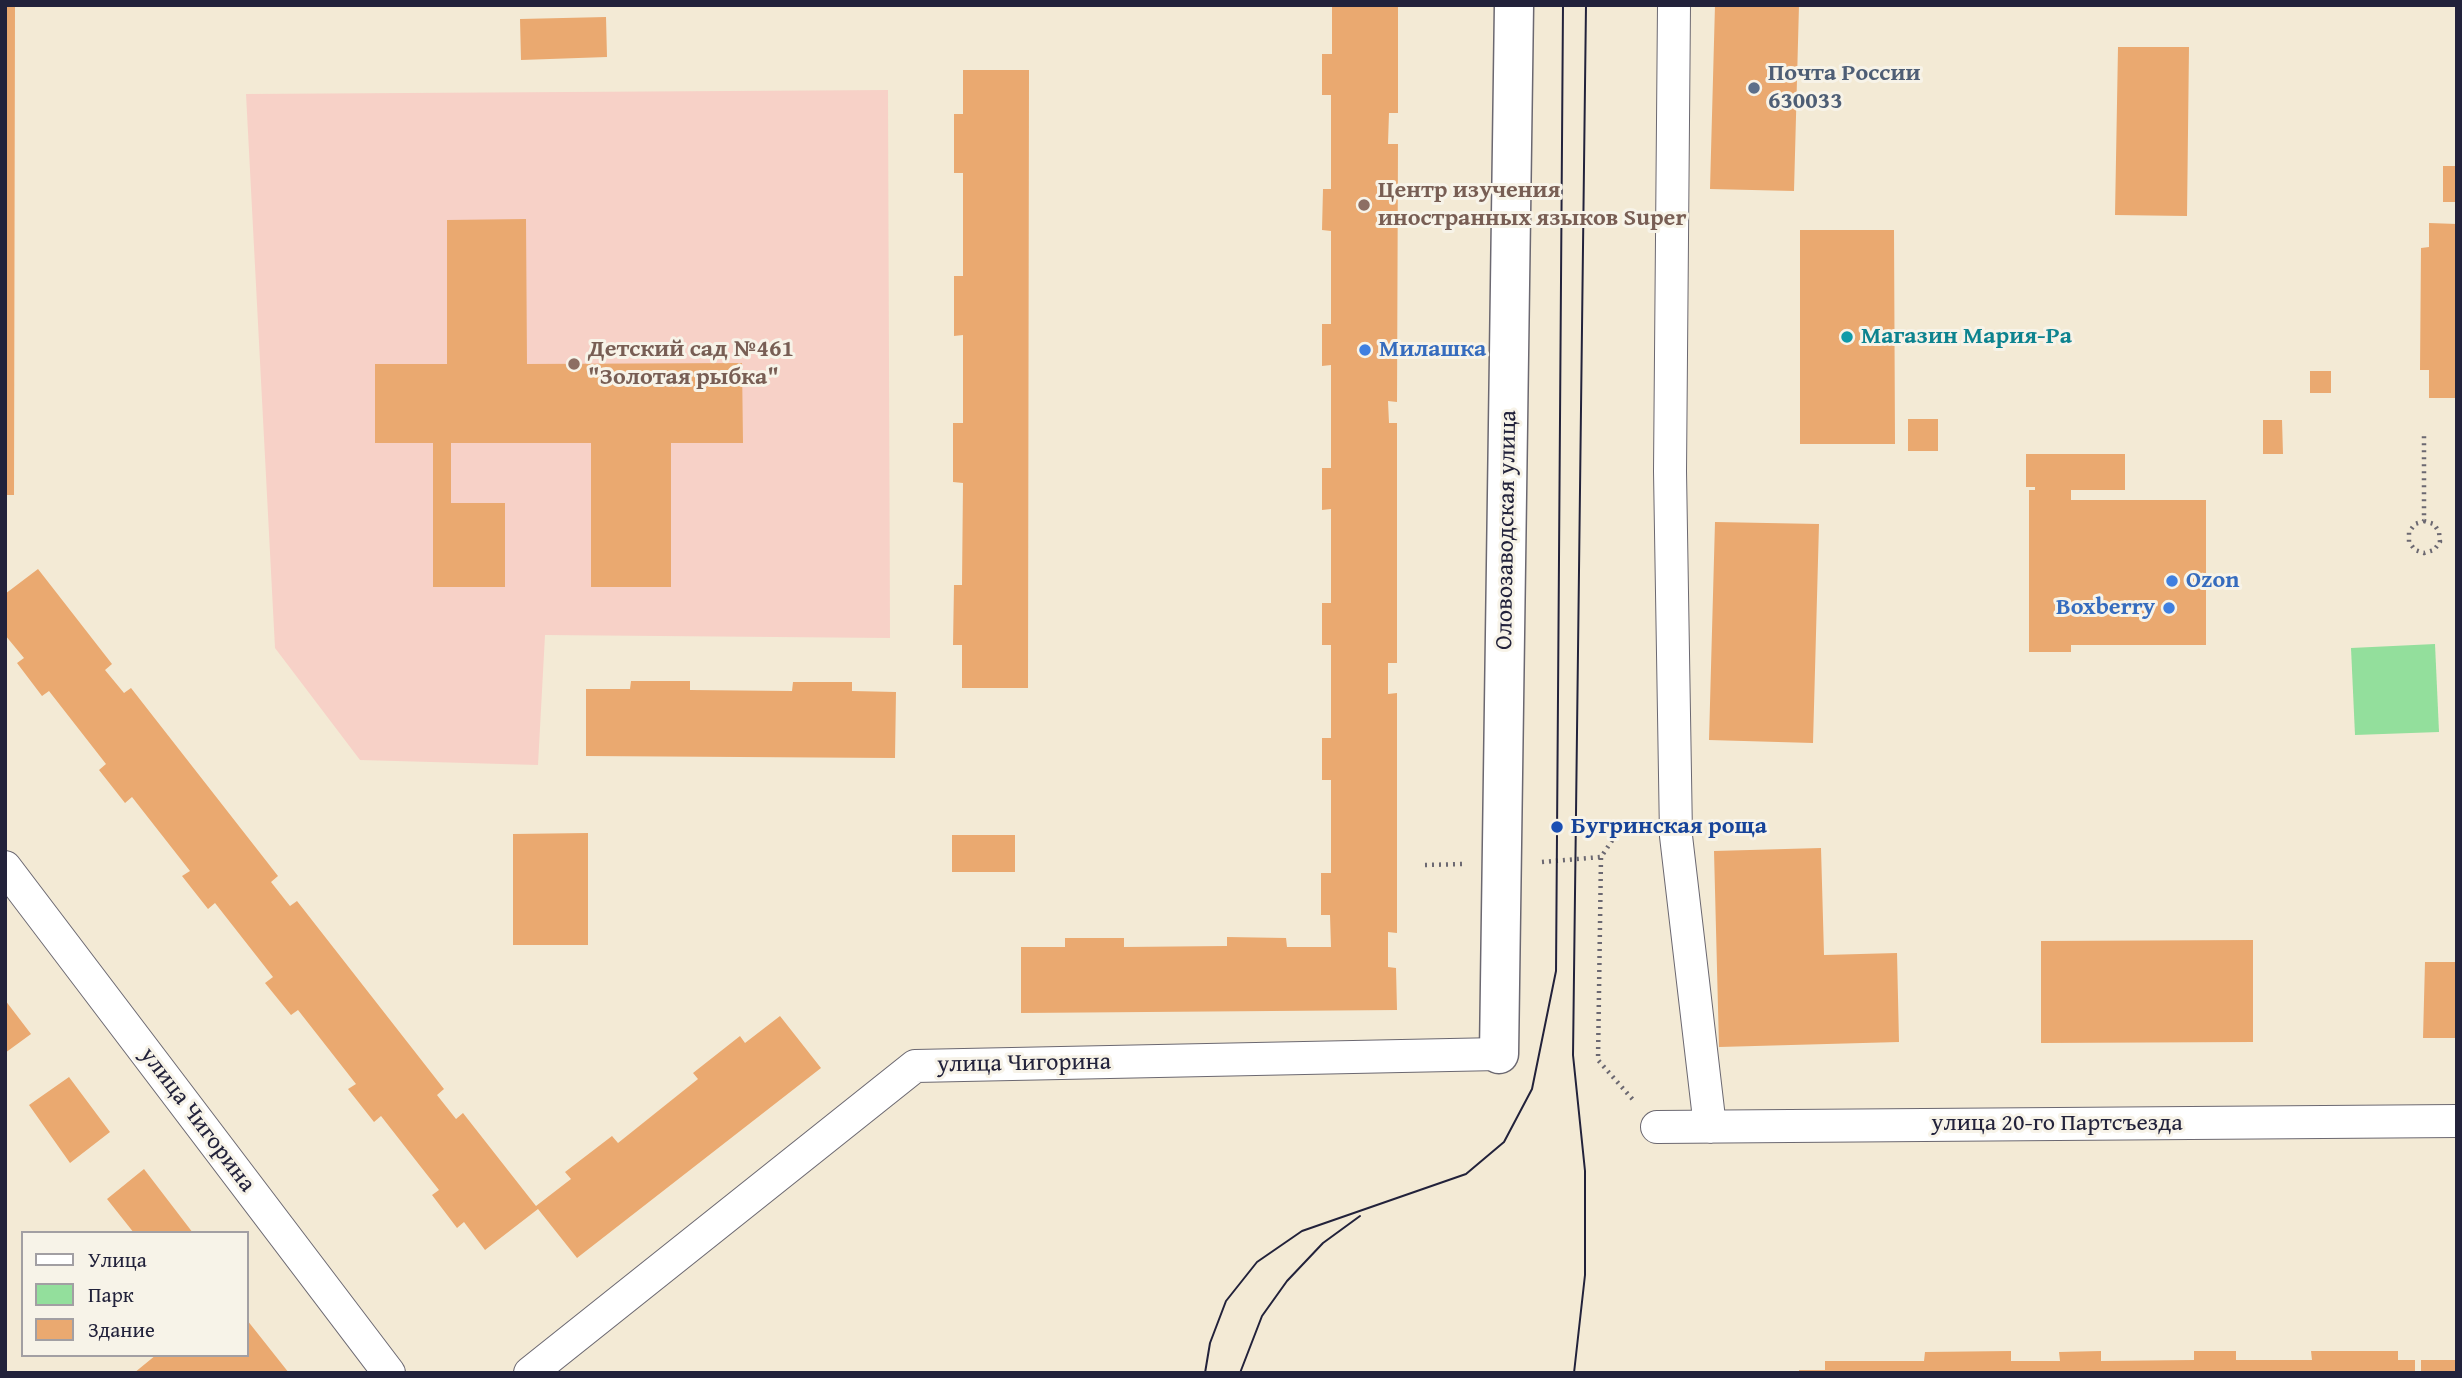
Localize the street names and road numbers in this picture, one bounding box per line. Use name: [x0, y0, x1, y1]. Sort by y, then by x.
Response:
street label: Оловозаводская улица: [1491, 410, 1523, 650]
street label: улица Чигорина: [133, 1042, 261, 1198]
street label: улица Чигорина: [937, 1048, 1111, 1080]
street label: улица 20-го Партсъезда: [1931, 1110, 2183, 1138]

